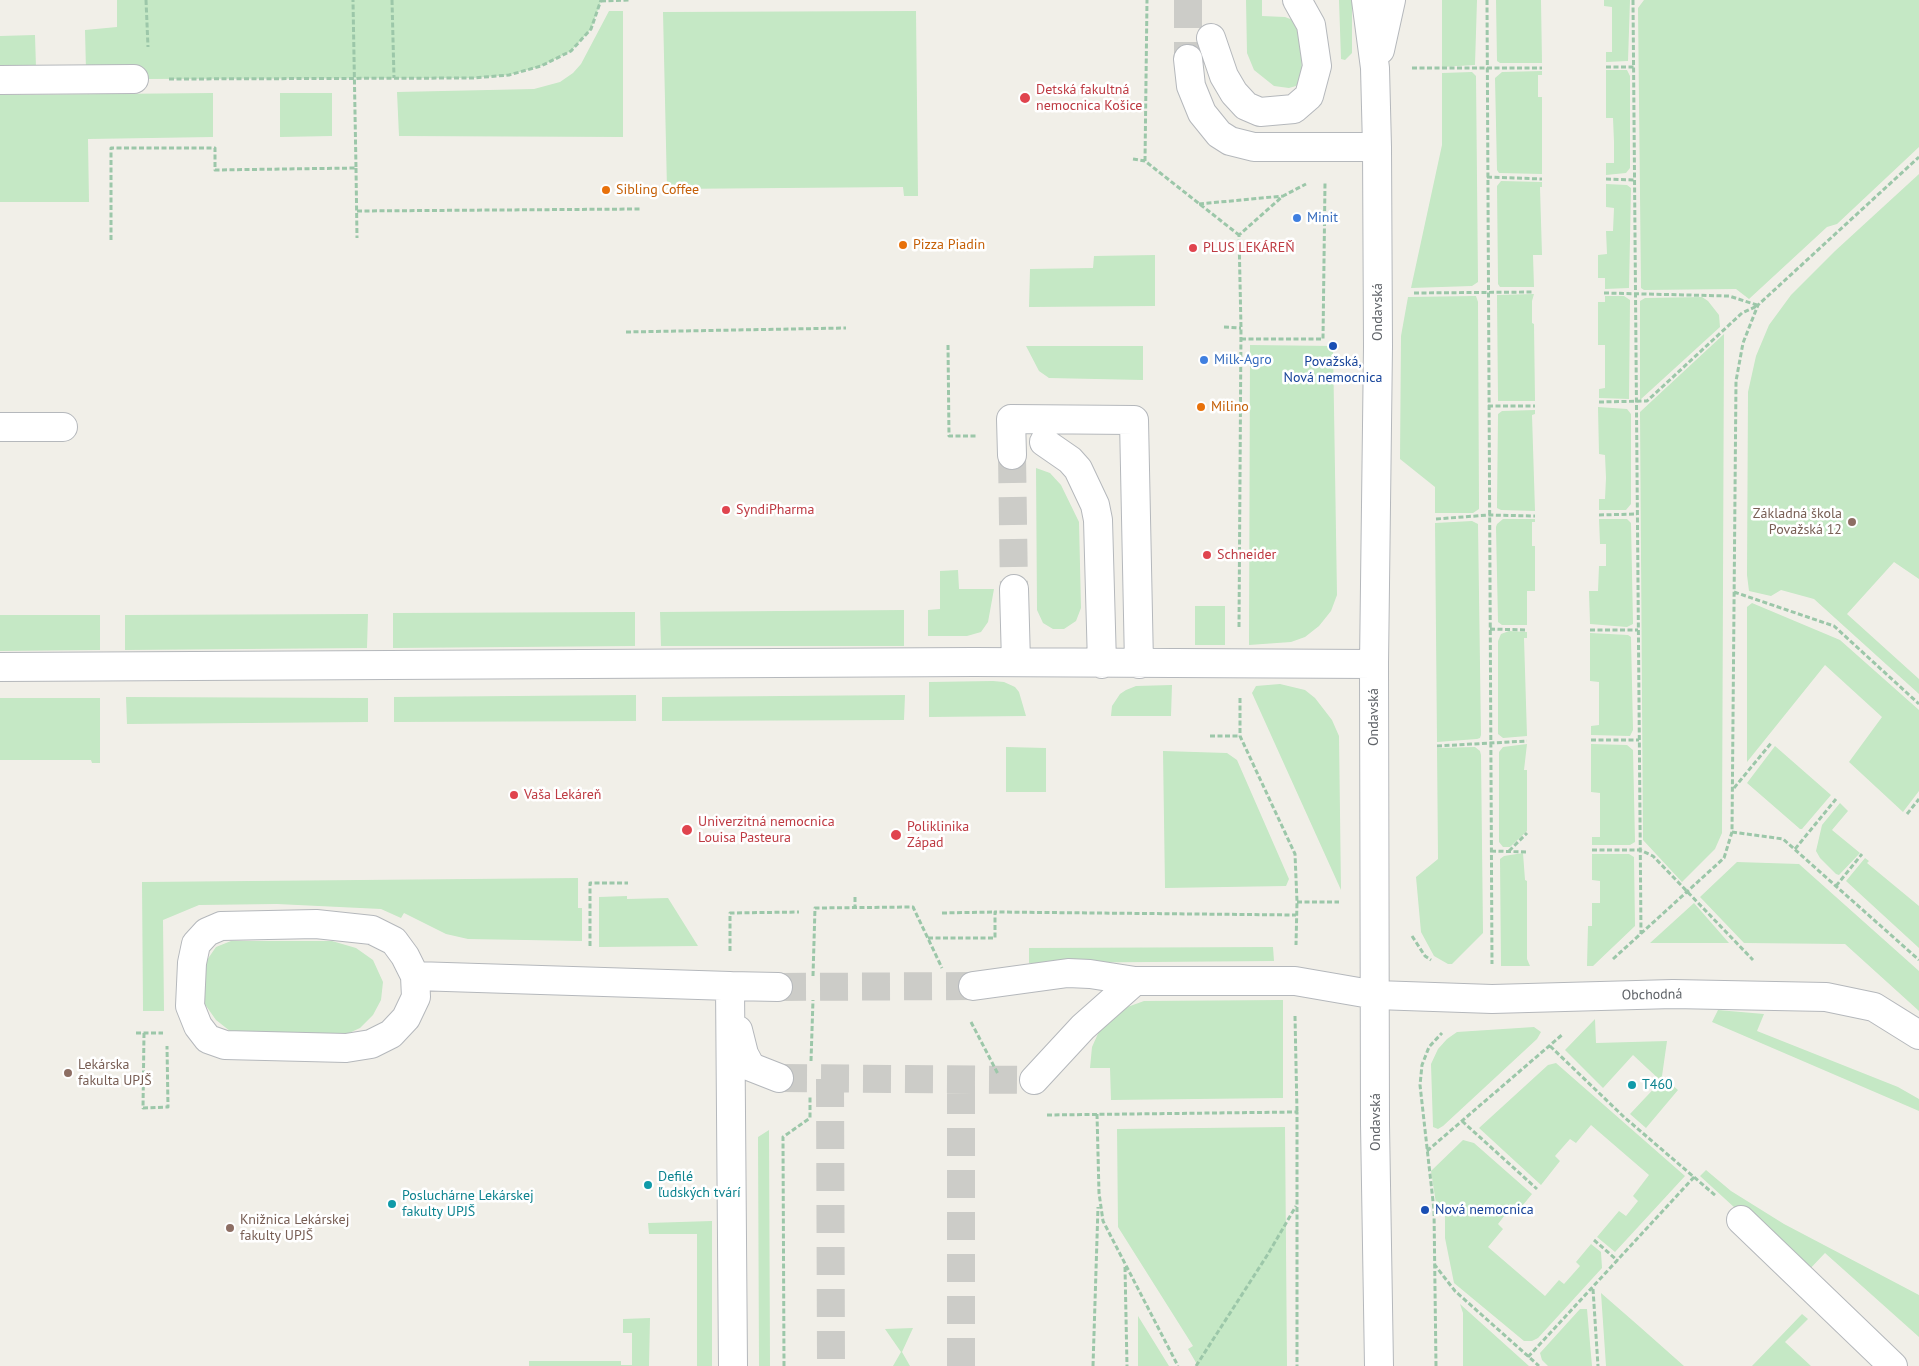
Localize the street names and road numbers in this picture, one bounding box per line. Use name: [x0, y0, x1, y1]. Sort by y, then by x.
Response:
street label: Ondavská: [1370, 283, 1386, 341]
street label: Ondavská: [1366, 688, 1382, 746]
street label: Obchodná: [1621, 986, 1683, 1004]
street label: Ondavská: [1368, 1093, 1384, 1151]

